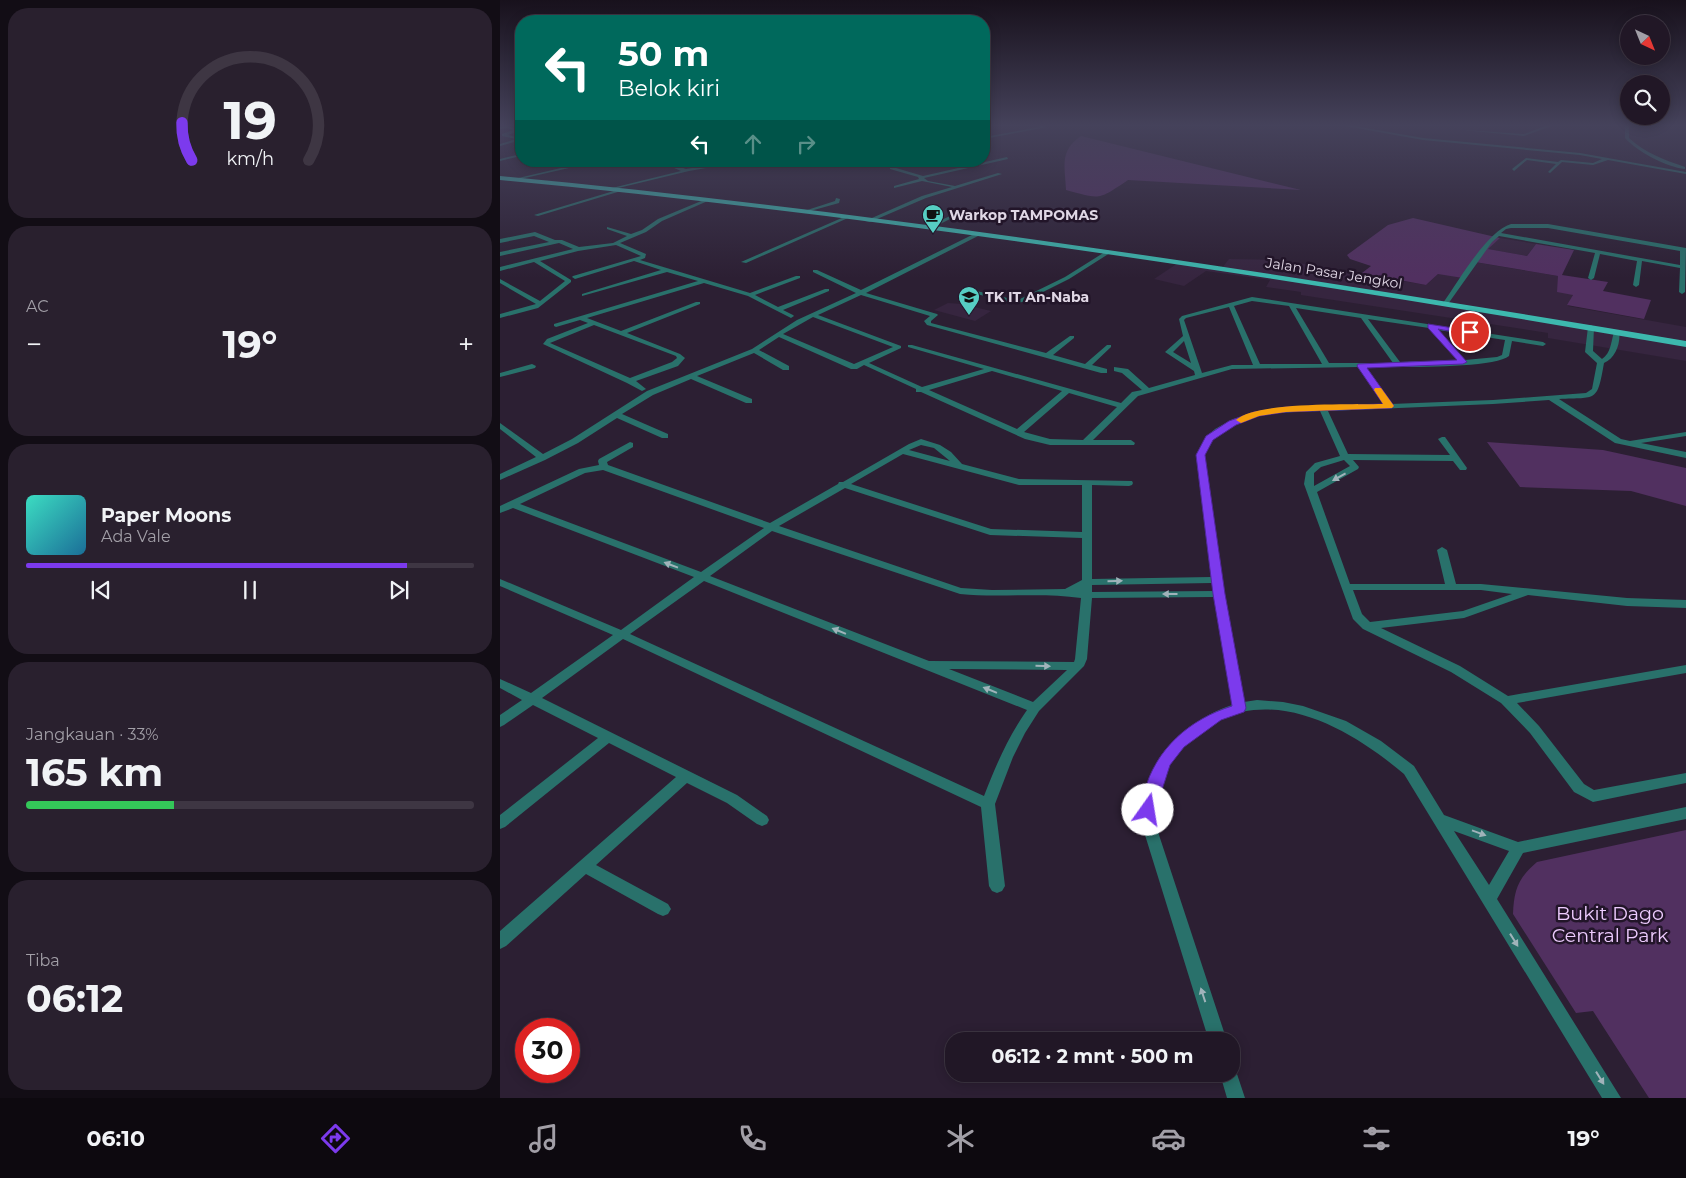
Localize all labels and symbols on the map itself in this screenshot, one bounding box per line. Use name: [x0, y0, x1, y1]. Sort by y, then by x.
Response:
north arrow: [1620, 15, 1670, 65]
cafe icon: Warkop TAMPOMAS: [921, 203, 945, 234]
place label: Warkop TAMPOMAS: [949, 206, 1098, 224]
street label: Jalan Pasar Jengkol: [1263, 253, 1404, 293]
school or university icon: TK IT An-Naba: [957, 285, 981, 316]
place label: TK IT An-Naba: [985, 288, 1089, 306]
pin: [1449, 311, 1491, 353]
one-way arrow: [1332, 473, 1346, 481]
one-way arrow: [663, 561, 678, 569]
one-way arrow: [1107, 577, 1123, 585]
one-way arrow: [1162, 590, 1178, 598]
one-way arrow: [831, 626, 846, 634]
one-way arrow: [1035, 662, 1051, 670]
one-way arrow: [983, 686, 997, 694]
position arrow: [1121, 783, 1173, 835]
one-way arrow: [1471, 830, 1486, 837]
park label: Bukit Dago Central Park: [1552, 902, 1669, 947]
one-way arrow: [1510, 933, 1519, 947]
one-way arrow: [1199, 987, 1207, 1002]
speed limit sign: 30: [515, 1018, 580, 1083]
one-way arrow: [1595, 1072, 1605, 1085]

